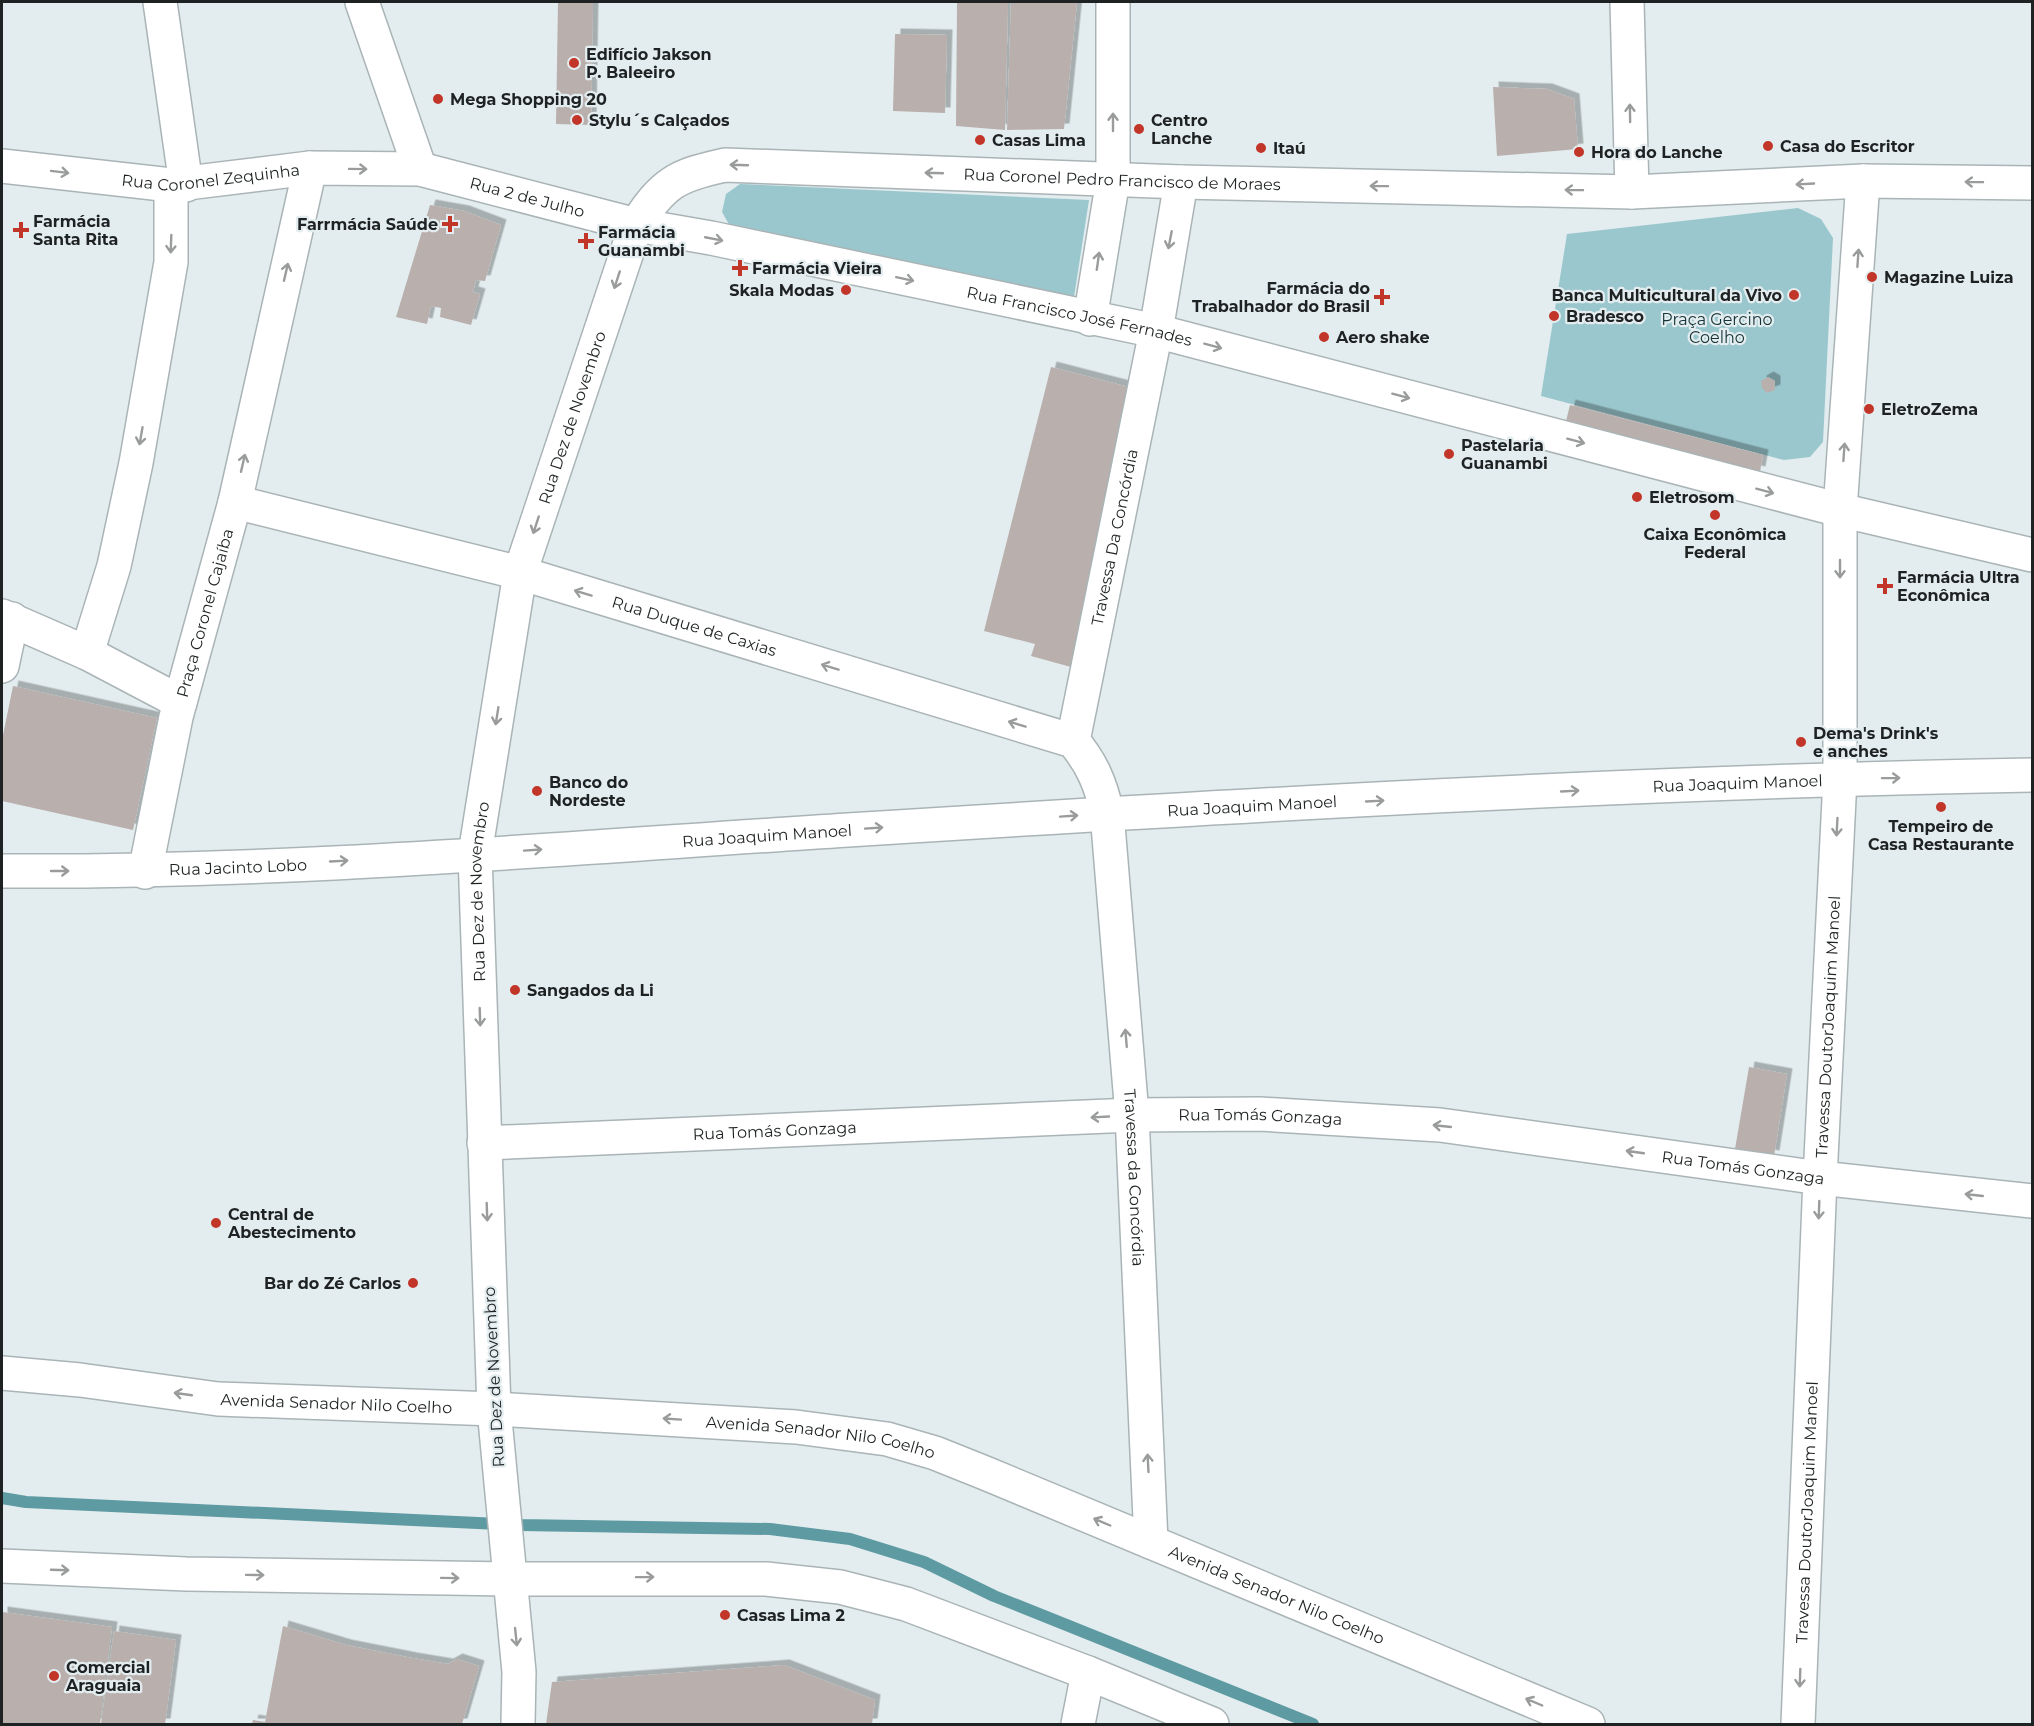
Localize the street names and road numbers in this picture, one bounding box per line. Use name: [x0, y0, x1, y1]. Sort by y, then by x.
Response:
street label: Rua Coronel Zequinha: [121, 160, 301, 195]
street label: Rua Coronel Pedro Francisco de Moraes: [963, 164, 1281, 194]
street label: Rua 2 de Julho: [468, 173, 587, 221]
street label: Rua Francisco José Fernades: [965, 282, 1195, 350]
street label: Rua Dez de Novembro: [534, 329, 609, 506]
street label: Travessa Da Concórdia: [1087, 447, 1141, 627]
street label: Praça Coronel Cajaíba: [172, 526, 237, 700]
street label: Rua Duque de Caxias: [610, 592, 779, 660]
street label: Rua Joaquim Manoel: [1652, 771, 1823, 796]
street label: Rua Joaquim Manoel: [1167, 792, 1338, 820]
street label: Rua Dez de Novembro: [465, 800, 493, 982]
street label: Rua Joaquim Manoel: [681, 820, 852, 851]
street label: Rua Jacinto Lobo: [169, 855, 307, 879]
street label: Travessa DoutorJoaquim Manoel: [1812, 895, 1844, 1158]
street label: Travessa da Concórdia: [1120, 1088, 1148, 1267]
street label: Rua Tomás Gonzaga: [1178, 1104, 1343, 1129]
street label: Rua Tomás Gonzaga: [692, 1117, 857, 1143]
street label: Rua Tomás Gonzaga: [1661, 1147, 1826, 1188]
street label: Rua Dez de Novembro: [480, 1286, 508, 1468]
street label: Travessa DoutorJoaquim Manoel: [1792, 1381, 1821, 1644]
street label: Avenida Senador Nilo Coelho: [220, 1390, 453, 1417]
street label: Avenida Senador Nilo Coelho: [705, 1412, 938, 1462]
street label: Avenida Senador Nilo Coelho: [1166, 1541, 1387, 1648]

